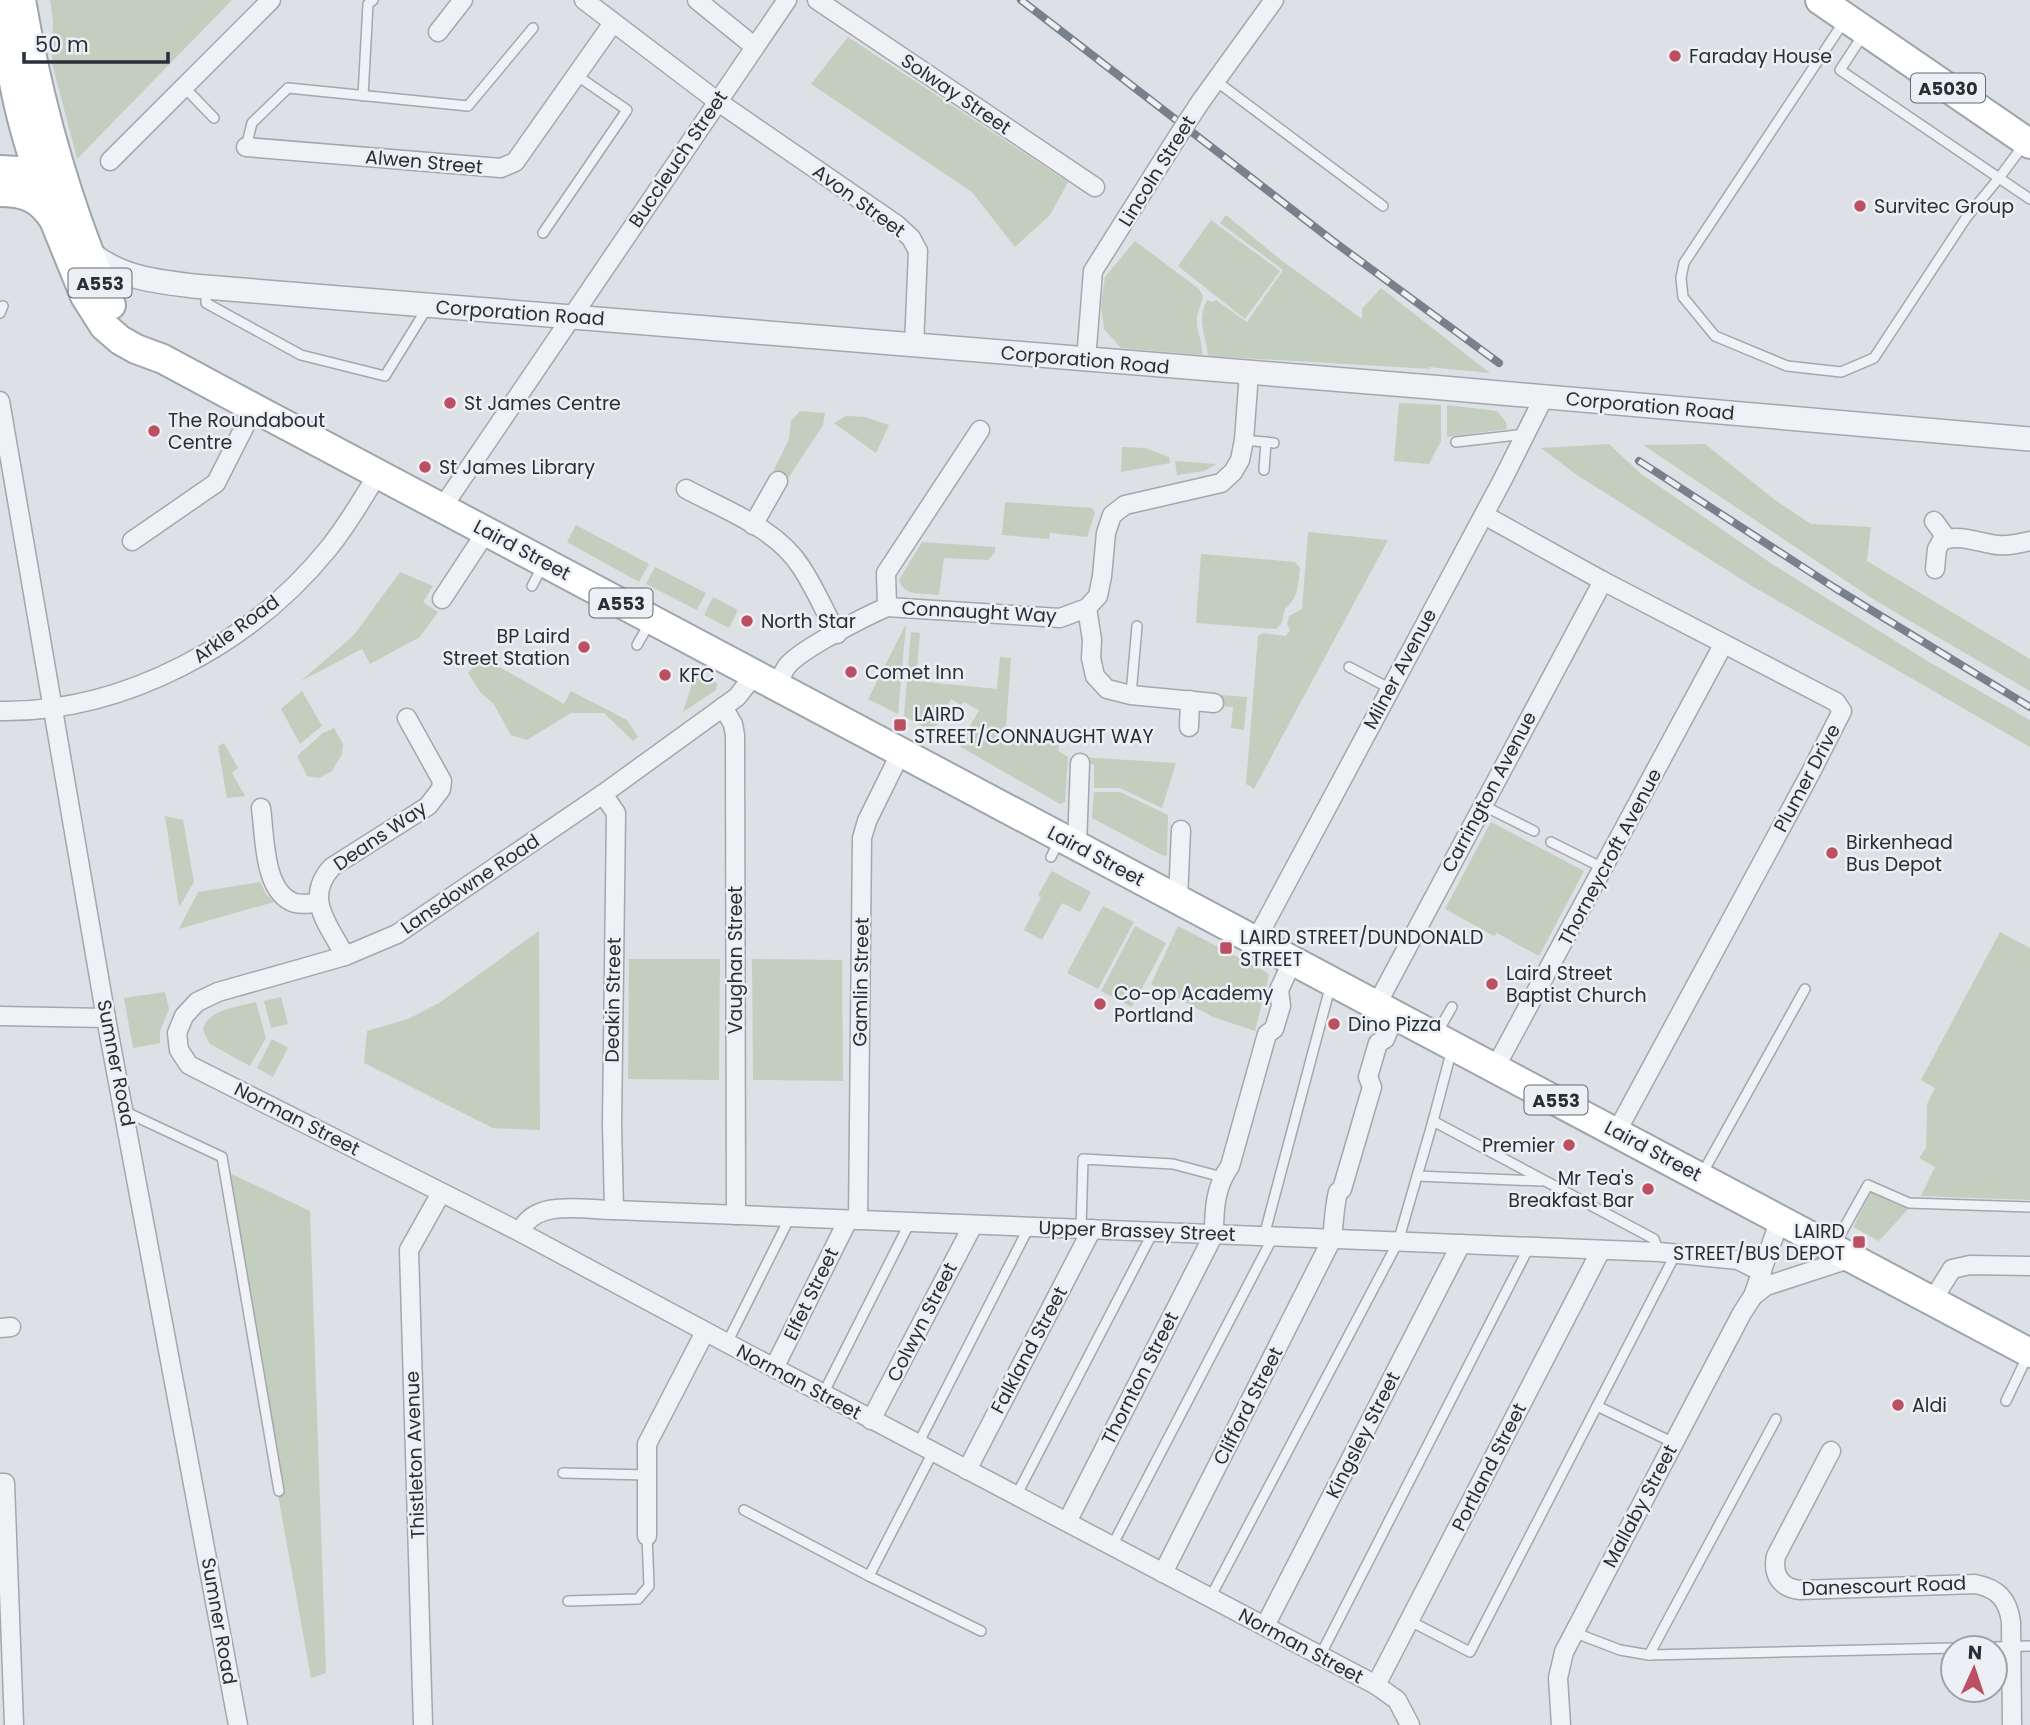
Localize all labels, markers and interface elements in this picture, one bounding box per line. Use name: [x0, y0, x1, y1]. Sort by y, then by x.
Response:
scale bar: [24, 21, 168, 65]
text: 50 m: [35, 30, 89, 59]
place label: Faraday House: [1689, 43, 1832, 70]
street label: Solway Street: [895, 47, 1017, 141]
marker: Faraday House: [1667, 48, 1683, 64]
road number: A5030: [1911, 74, 1985, 102]
street label: Buccleuch Street: [622, 85, 734, 233]
street label: Lincoln Street: [1112, 110, 1202, 232]
street label: Alwen Street: [364, 143, 484, 181]
street label: Avon Street: [807, 158, 911, 244]
place label: Survitec Group: [1874, 193, 2014, 220]
marker: Survitec Group: [1852, 198, 1868, 214]
road number: A553: [68, 268, 132, 298]
street label: Corporation Road: [435, 294, 605, 332]
street label: Corporation Road: [1000, 339, 1170, 381]
street label: Corporation Road: [1565, 385, 1735, 427]
place label: St James Centre: [464, 390, 621, 417]
marker: St James Centre: [442, 395, 458, 411]
place label: The Roundabout Centre: [168, 407, 325, 456]
marker: The Roundabout Centre: [146, 423, 162, 439]
place label: St James Library: [439, 454, 595, 481]
marker: St James Library: [417, 459, 433, 475]
street label: Laird Street: [469, 513, 575, 587]
road number: A553: [590, 588, 652, 618]
street label: Arkle Road: [187, 589, 285, 669]
street label: Connaught Way: [901, 594, 1058, 630]
street label: Milner Avenue: [1357, 604, 1443, 734]
place label: North Star: [761, 608, 856, 635]
marker: North Star: [739, 613, 755, 629]
place label: BP Laird Street Station: [442, 623, 570, 672]
marker: BP Laird Street Station: [576, 639, 592, 655]
place label: Comet Inn: [865, 659, 964, 686]
place label: KFC: [679, 662, 715, 689]
marker: Comet Inn: [843, 664, 859, 680]
marker: KFC: [657, 667, 673, 683]
place label: LAIRD STREET/CONNAUGHT WAY: [914, 701, 1153, 750]
street label: Carrington Avenue: [1435, 707, 1543, 877]
marker: LAIRD STREET/CONNAUGHT WAY: [892, 717, 908, 733]
street label: Plumer Drive: [1767, 719, 1847, 837]
street label: Thorneycroft Avenue: [1552, 764, 1668, 950]
street label: Deans Way: [328, 795, 432, 877]
street label: Laird Street: [1043, 819, 1149, 893]
street label: Lansdowne Road: [395, 827, 545, 941]
place label: Birkenhead Bus Depot: [1846, 829, 1953, 878]
marker: Birkenhead Bus Depot: [1824, 845, 1840, 861]
street label: Vaughan Street: [722, 886, 749, 1034]
street label: Gamlin Street: [846, 917, 876, 1047]
place label: LAIRD STREET/DUNDONALD STREET: [1240, 924, 1483, 973]
street label: Deakin Street: [598, 937, 628, 1063]
marker: LAIRD STREET/DUNDONALD STREET: [1218, 940, 1234, 956]
place label: Laird Street Baptist Church: [1506, 960, 1647, 1009]
marker: Laird Street Baptist Church: [1484, 976, 1500, 992]
place label: Co-op Academy Portland: [1114, 980, 1274, 1029]
marker: Co-op Academy Portland: [1092, 996, 1108, 1012]
street label: Sumner Road: [90, 997, 142, 1129]
place label: Dino Pizza: [1348, 1011, 1441, 1038]
marker: Dino Pizza: [1326, 1016, 1342, 1032]
street label: Norman Street: [229, 1076, 365, 1162]
road number: A553: [1524, 1086, 1588, 1114]
street label: Laird Street: [1600, 1114, 1706, 1188]
place label: Premier: [1482, 1132, 1555, 1159]
marker: Premier: [1561, 1137, 1577, 1153]
place label: Mr Tea's Breakfast Bar: [1508, 1165, 1634, 1214]
marker: Mr Tea's Breakfast Bar: [1640, 1181, 1656, 1197]
street label: Upper Brassey Street: [1038, 1214, 1236, 1248]
place label: LAIRD STREET/BUS DEPOT: [1673, 1218, 1845, 1267]
marker: LAIRD STREET/BUS DEPOT: [1851, 1234, 1867, 1250]
street label: Elfet Street: [777, 1243, 845, 1345]
street label: Colwyn Street: [880, 1258, 964, 1386]
street label: Falkland Street: [984, 1282, 1074, 1418]
street label: Thornton Street: [1095, 1307, 1185, 1449]
street label: Norman Street: [732, 1338, 866, 1426]
street label: Clifford Street: [1207, 1342, 1289, 1470]
street label: Kingsley Street: [1319, 1367, 1407, 1503]
street label: Thistleton Avenue: [399, 1371, 431, 1539]
place label: Aldi: [1912, 1392, 1947, 1419]
marker: Aldi: [1890, 1397, 1906, 1413]
street label: Portland Street: [1445, 1398, 1533, 1536]
street label: Mallaby Street: [1596, 1440, 1684, 1572]
street label: Sumner Road: [195, 1555, 243, 1687]
street label: Danescourt Road: [1801, 1570, 1967, 1602]
street label: Norman Street: [1234, 1602, 1368, 1690]
north arrow: [1939, 1634, 2009, 1704]
text: N: [1967, 1639, 1983, 1666]

